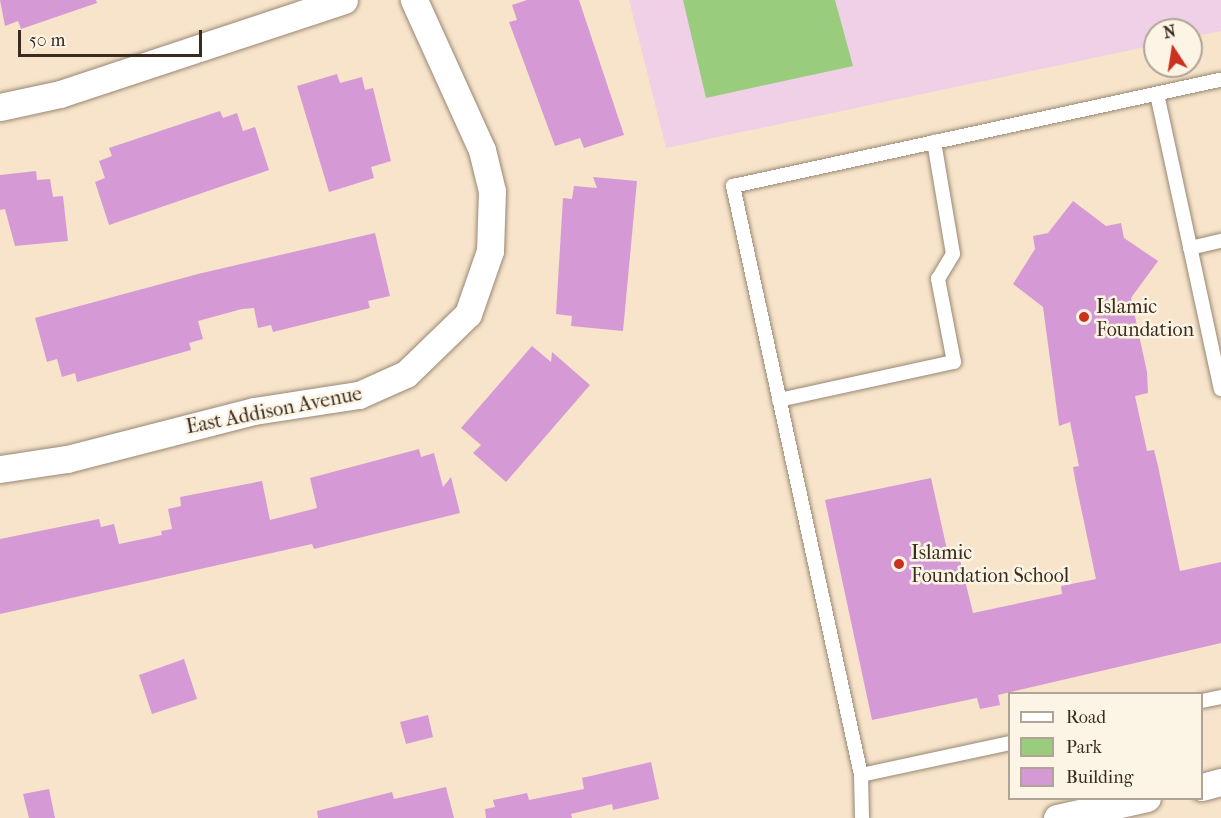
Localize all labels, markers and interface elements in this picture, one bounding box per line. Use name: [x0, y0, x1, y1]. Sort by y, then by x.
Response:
scale bar: [21, 18, 206, 56]
north arrow: [1143, 18, 1203, 78]
text: N: [1162, 21, 1177, 42]
text: 50 m: [29, 30, 65, 51]
place label: Islamic Foundation: [1096, 294, 1194, 341]
marker: Islamic Foundation: [1077, 310, 1091, 324]
street label: East Addison Avenue: [184, 381, 364, 439]
place label: Islamic Foundation School: [911, 540, 1069, 587]
marker: Islamic Foundation School: [892, 557, 906, 571]
legend: [1008, 692, 1203, 800]
text: Road: [1066, 707, 1106, 728]
text: Park: [1066, 737, 1102, 758]
text: Building: [1066, 767, 1133, 788]

